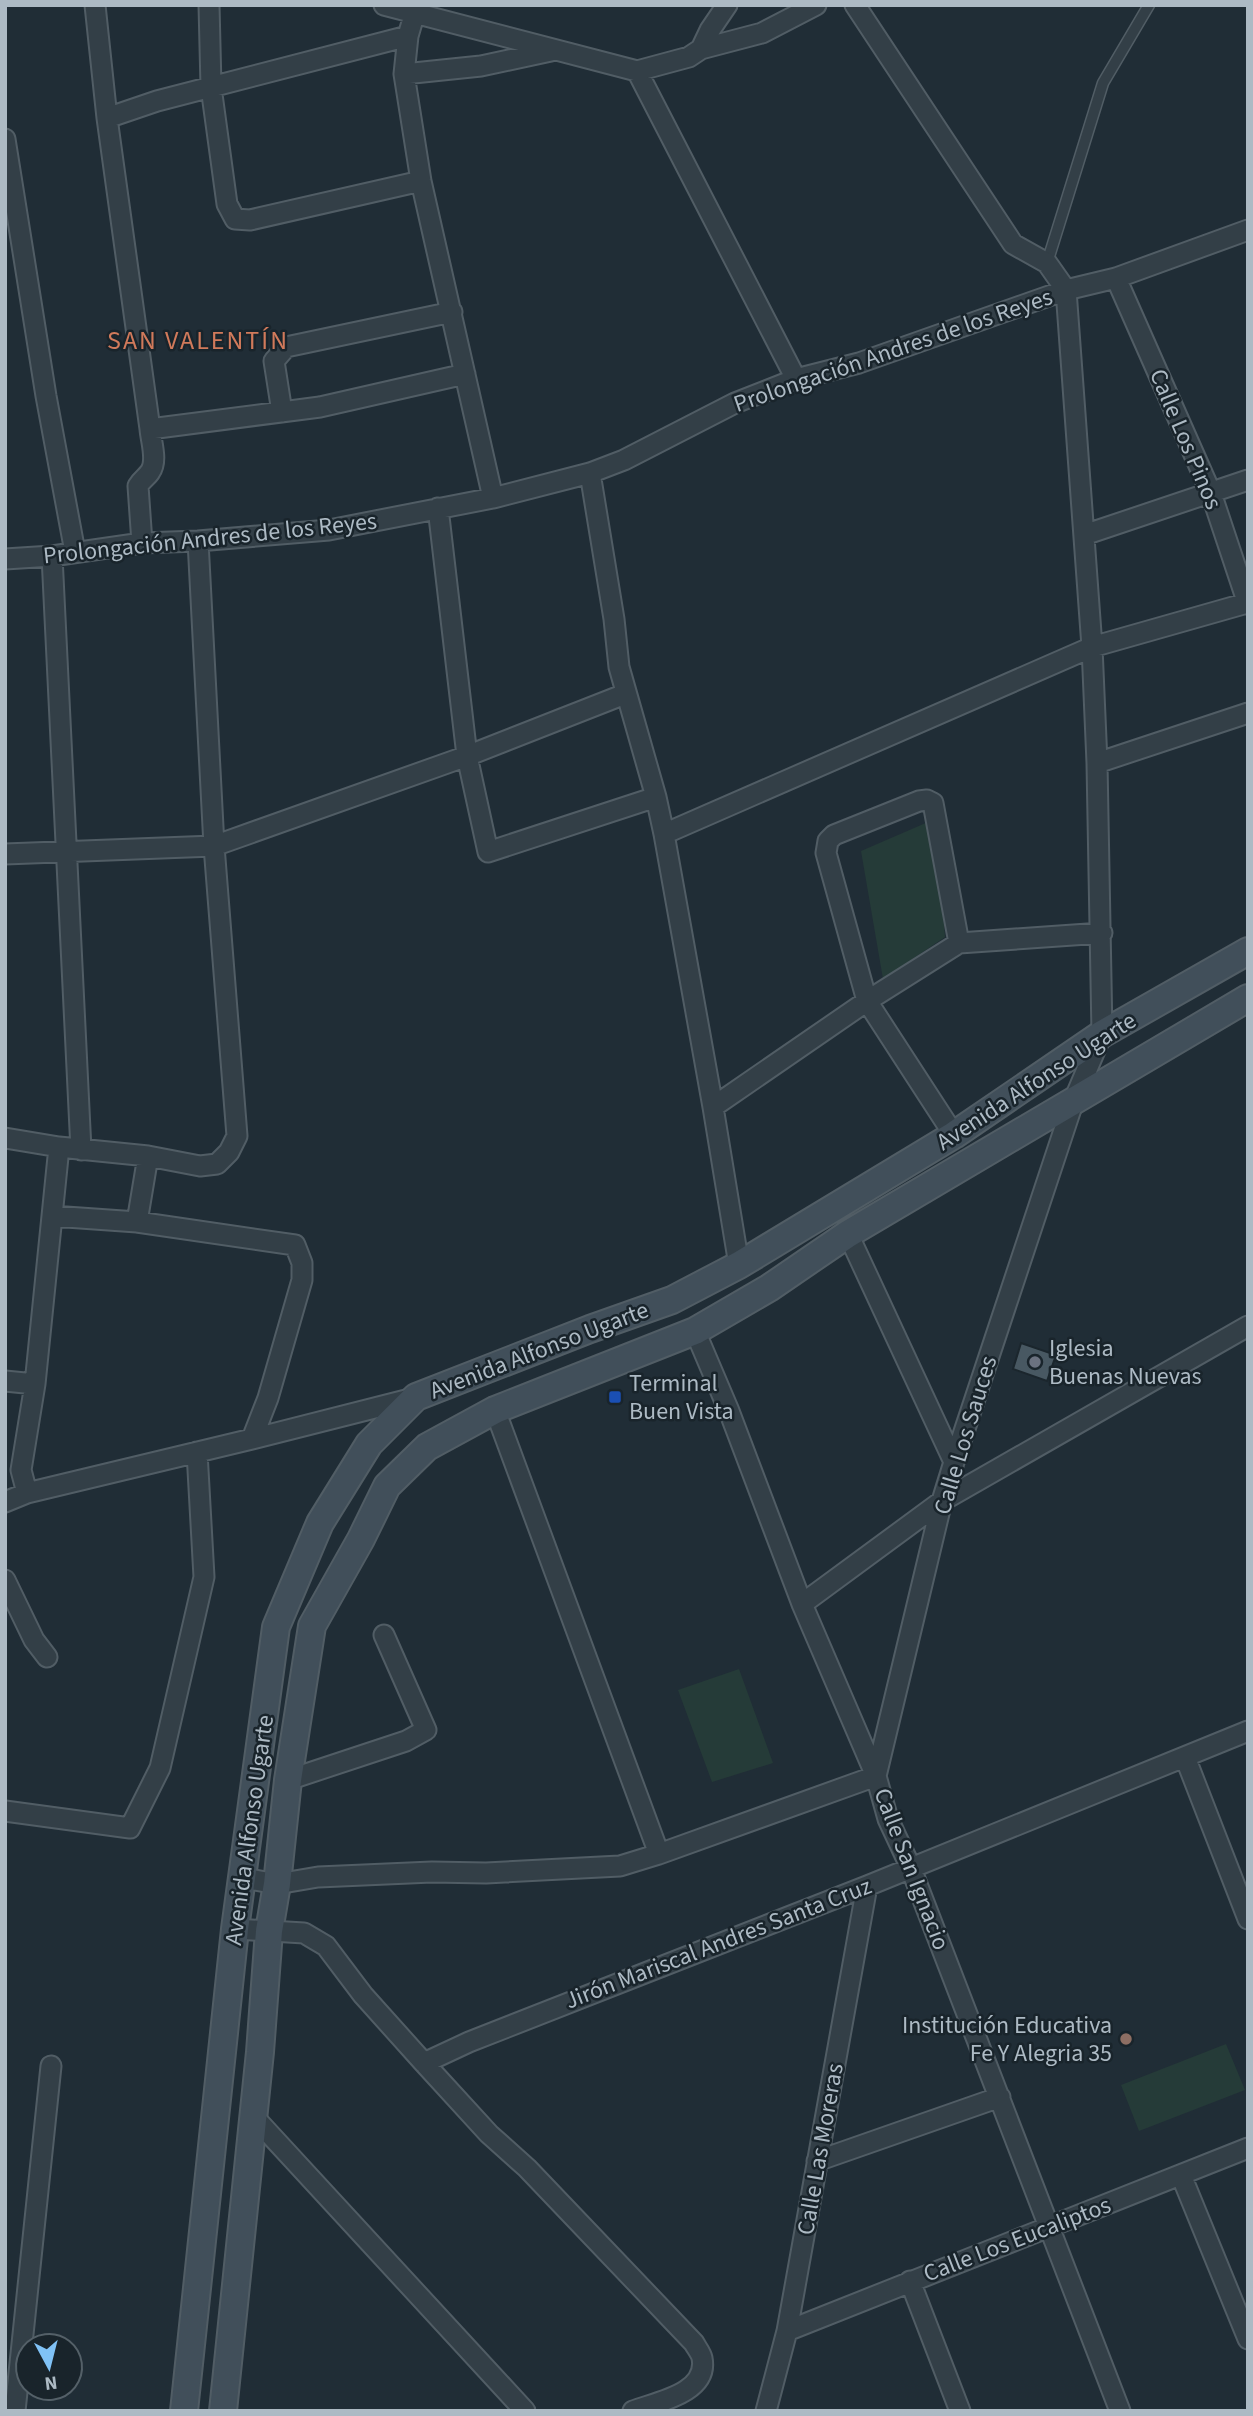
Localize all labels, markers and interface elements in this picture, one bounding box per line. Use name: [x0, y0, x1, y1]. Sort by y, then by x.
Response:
street label: Prolongación Andres de los Reyes: [729, 279, 1057, 422]
district label: SAN VALENTÍN: [107, 322, 289, 359]
street label: Calle Los Pinos: [1140, 364, 1231, 515]
street label: Prolongación Andres de los Reyes: [41, 504, 379, 573]
street label: Avenida Alfonso Ugarte: [929, 1004, 1143, 1159]
street label: Avenida Alfonso Ugarte: [425, 1293, 654, 1408]
place label: Iglesia Buenas Nuevas: [1049, 1331, 1202, 1394]
street label: Calle Los Sauces: [925, 1351, 1006, 1519]
marker: Iglesia Buenas Nuevas: [1027, 1354, 1043, 1370]
place label: Terminal Buen Vista: [629, 1366, 734, 1429]
marker: Terminal Buen Vista: [607, 1389, 623, 1405]
street label: Avenida Alfonso Ugarte: [216, 1713, 283, 1947]
street label: Calle San Ignacio: [865, 1783, 959, 1955]
street label: Jirón Mariscal Andres Santa Cruz: [560, 1869, 877, 2018]
place label: Institución Educativa Fe Y Alegria 35: [902, 2008, 1112, 2071]
marker: Institución Educativa Fe Y Alegria 35: [1118, 2031, 1134, 2047]
street label: Calle Las Moreras: [788, 2061, 853, 2238]
street label: Calle Los Eucaliptos: [918, 2188, 1116, 2291]
north arrow: [14, 2332, 84, 2402]
text: N: [43, 2368, 59, 2397]

